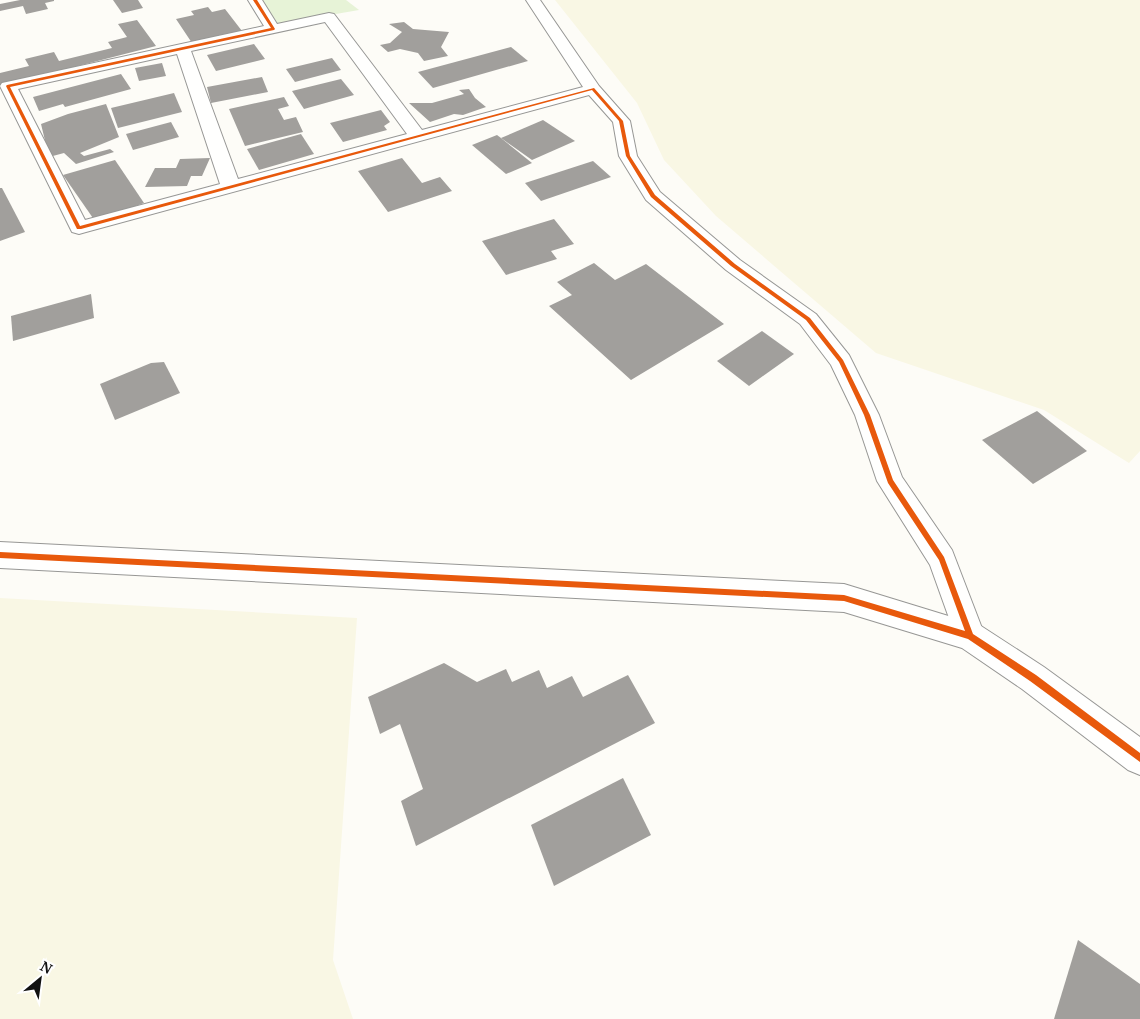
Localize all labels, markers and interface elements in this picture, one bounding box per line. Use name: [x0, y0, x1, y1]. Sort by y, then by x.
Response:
north arrow: [15, 954, 65, 1004]
text: N: [37, 956, 56, 978]

